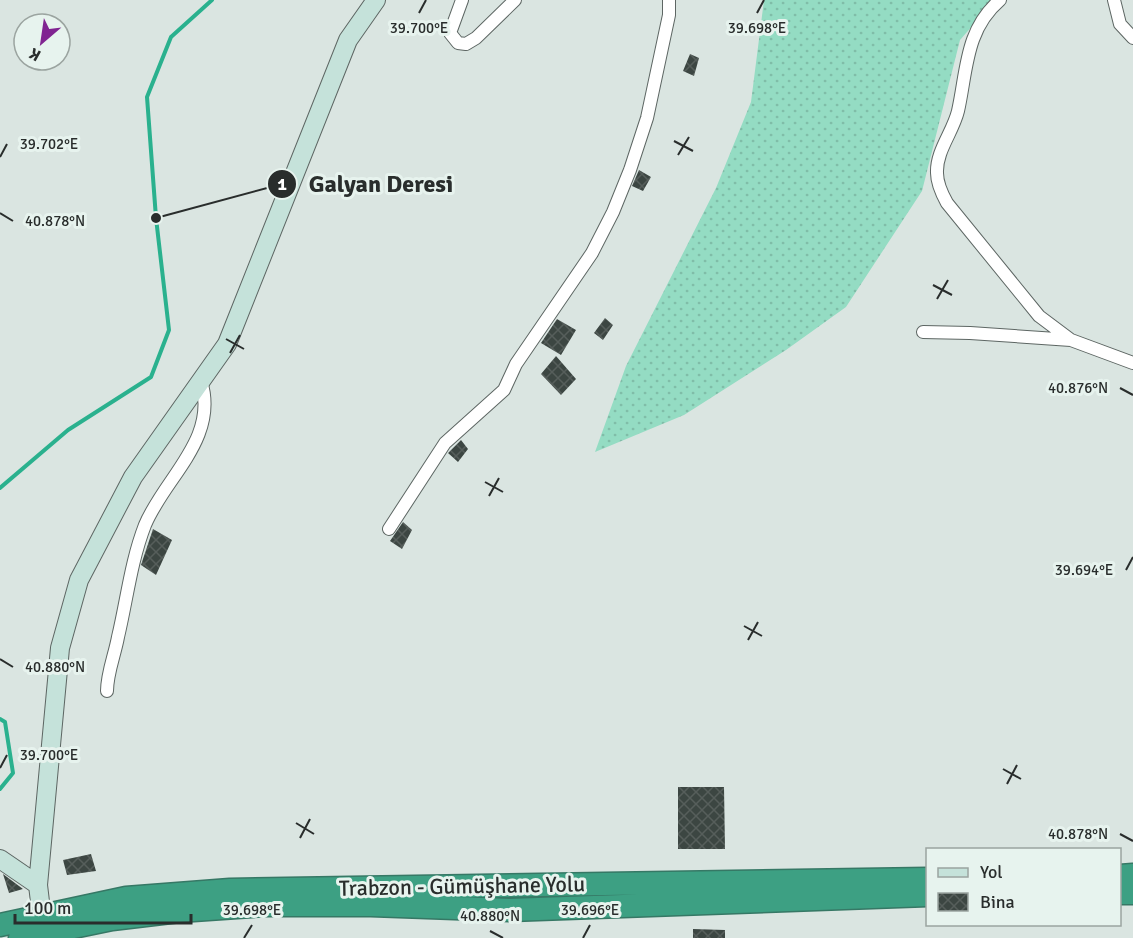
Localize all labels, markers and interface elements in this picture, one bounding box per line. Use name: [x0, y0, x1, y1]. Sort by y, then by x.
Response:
north arrow: [12, 12, 72, 72]
text: 39.700°E: [390, 19, 448, 37]
text: 39.698°E: [728, 19, 786, 37]
text: K: [26, 43, 44, 65]
text: 39.702°E: [20, 135, 78, 153]
callout: Galyan Deresi: [267, 163, 466, 205]
text: Galyan Deresi: [309, 169, 453, 199]
text: 1: [277, 173, 287, 195]
text: 40.878°N: [25, 212, 85, 230]
text: 40.876°N: [1048, 379, 1108, 397]
text: 39.694°E: [1055, 561, 1113, 579]
text: 40.880°N: [25, 658, 85, 676]
text: 39.700°E: [20, 746, 78, 764]
text: 40.878°N: [1048, 825, 1108, 843]
legend: [926, 848, 1121, 926]
text: Yol: [980, 861, 1003, 883]
street label: Trabzon - Gümüşhane Yolu: [339, 870, 585, 902]
scale bar: [15, 887, 190, 925]
text: Bina: [980, 891, 1015, 913]
text: 100 m: [24, 897, 71, 919]
text: 39.698°E: [223, 901, 281, 919]
text: 39.696°E: [561, 901, 619, 919]
text: 40.880°N: [460, 907, 520, 925]

